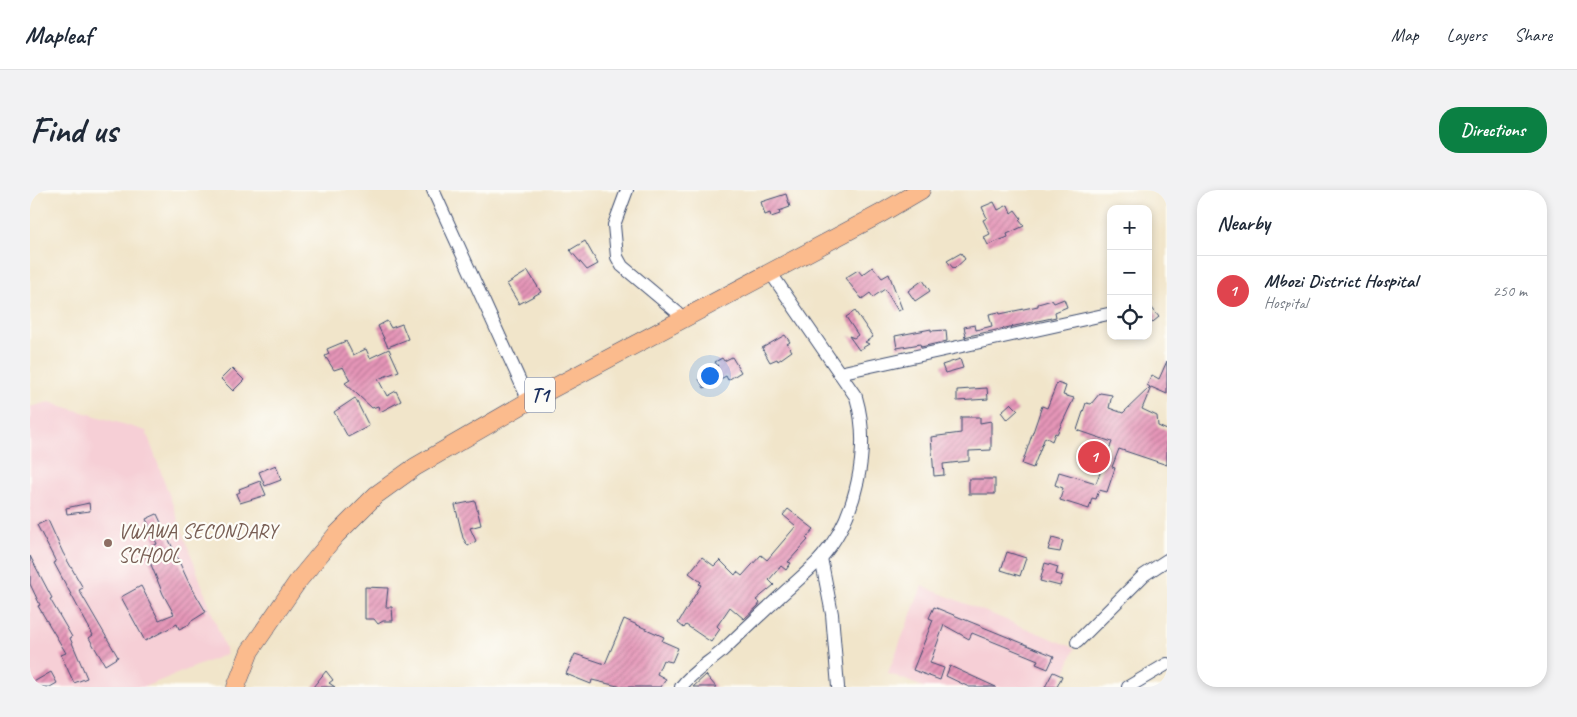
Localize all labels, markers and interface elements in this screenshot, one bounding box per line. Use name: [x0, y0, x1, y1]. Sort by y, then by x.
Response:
text: Mapleaf: [25, 20, 92, 50]
text: Map: [1391, 24, 1419, 46]
text: Layers: [1447, 24, 1486, 46]
text: Share: [1514, 24, 1552, 46]
button: Directions: [1439, 107, 1547, 153]
text: Find us: [30, 108, 117, 153]
map controls: [1107, 205, 1152, 340]
button: +: [1107, 205, 1152, 250]
text: Nearby: [1217, 210, 1270, 236]
button: −: [1107, 250, 1152, 295]
text: Mbozi District Hospital: [1264, 269, 1418, 293]
text: 1: [1229, 281, 1237, 301]
text: 250 m: [1493, 281, 1527, 301]
text: Hospital: [1264, 293, 1308, 313]
button: locate: [1107, 295, 1152, 340]
your location: [697, 363, 723, 389]
road number: T1: [525, 378, 555, 412]
pin: 1: [1078, 438, 1110, 476]
place label: VWAWA SECONDARY SCHOOL: [118, 518, 281, 568]
marker: VWAWA SECONDARY SCHOOL: [102, 537, 114, 549]

